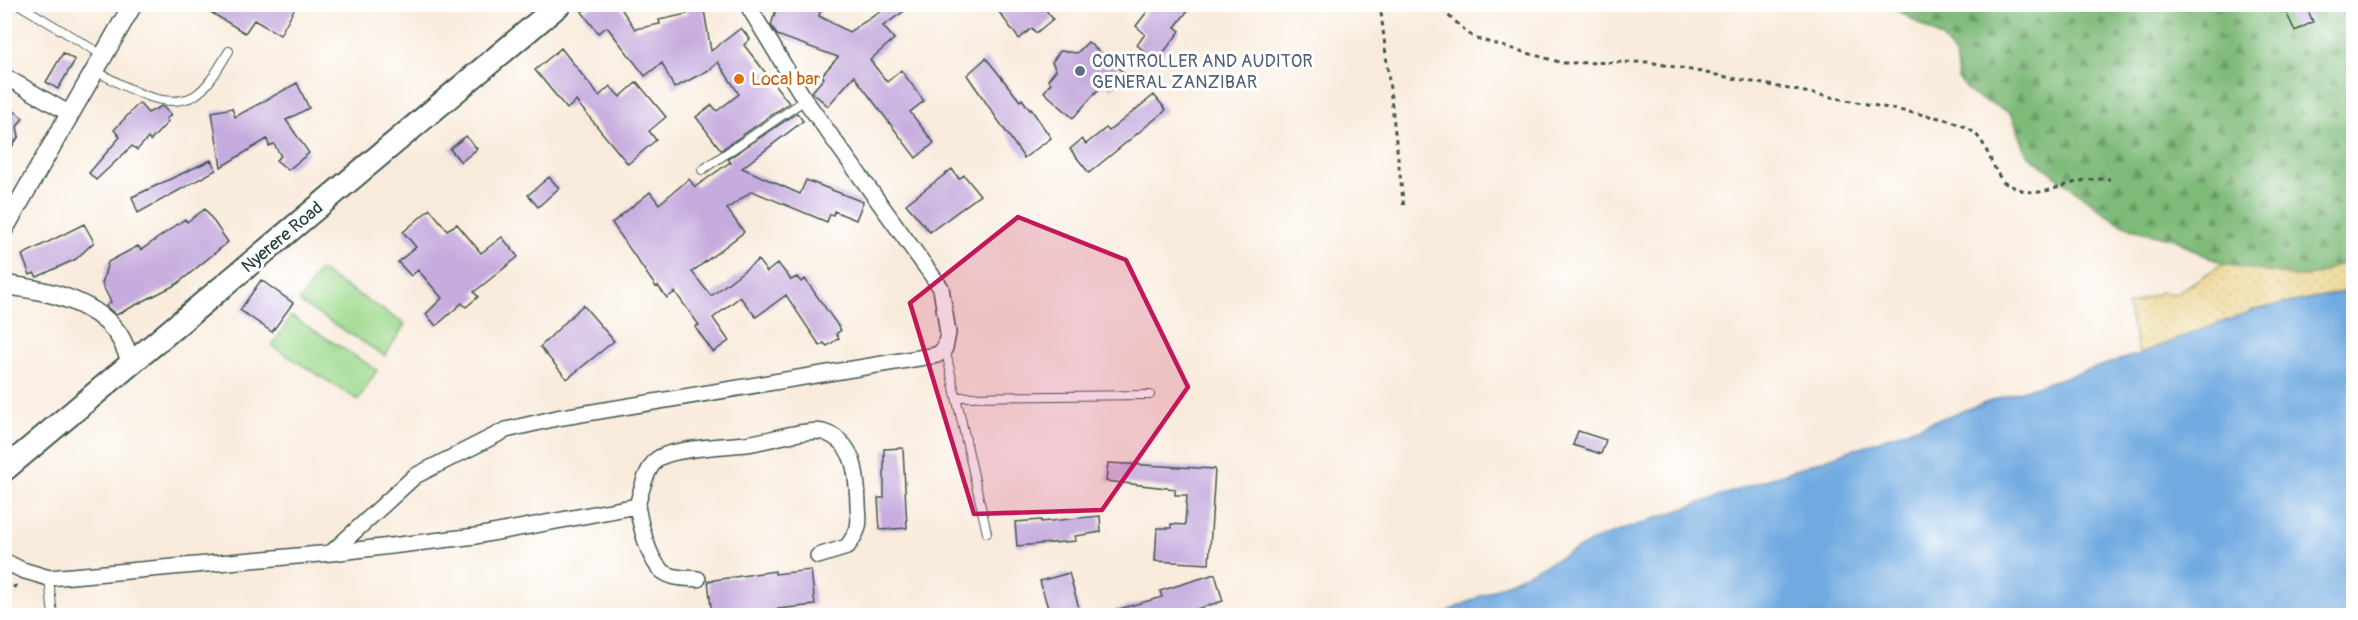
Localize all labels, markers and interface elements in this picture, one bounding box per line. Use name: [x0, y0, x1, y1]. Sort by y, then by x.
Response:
place label: CONTROLLER AND AUDITOR GENERAL ZANZIBAR: [1092, 50, 1313, 94]
marker: CONTROLLER AND AUDITOR GENERAL ZANZIBAR: [1073, 64, 1087, 78]
place label: Local bar: [751, 68, 821, 91]
marker: Local bar: [732, 72, 746, 86]
street label: Nyerere Road: [237, 197, 328, 278]

